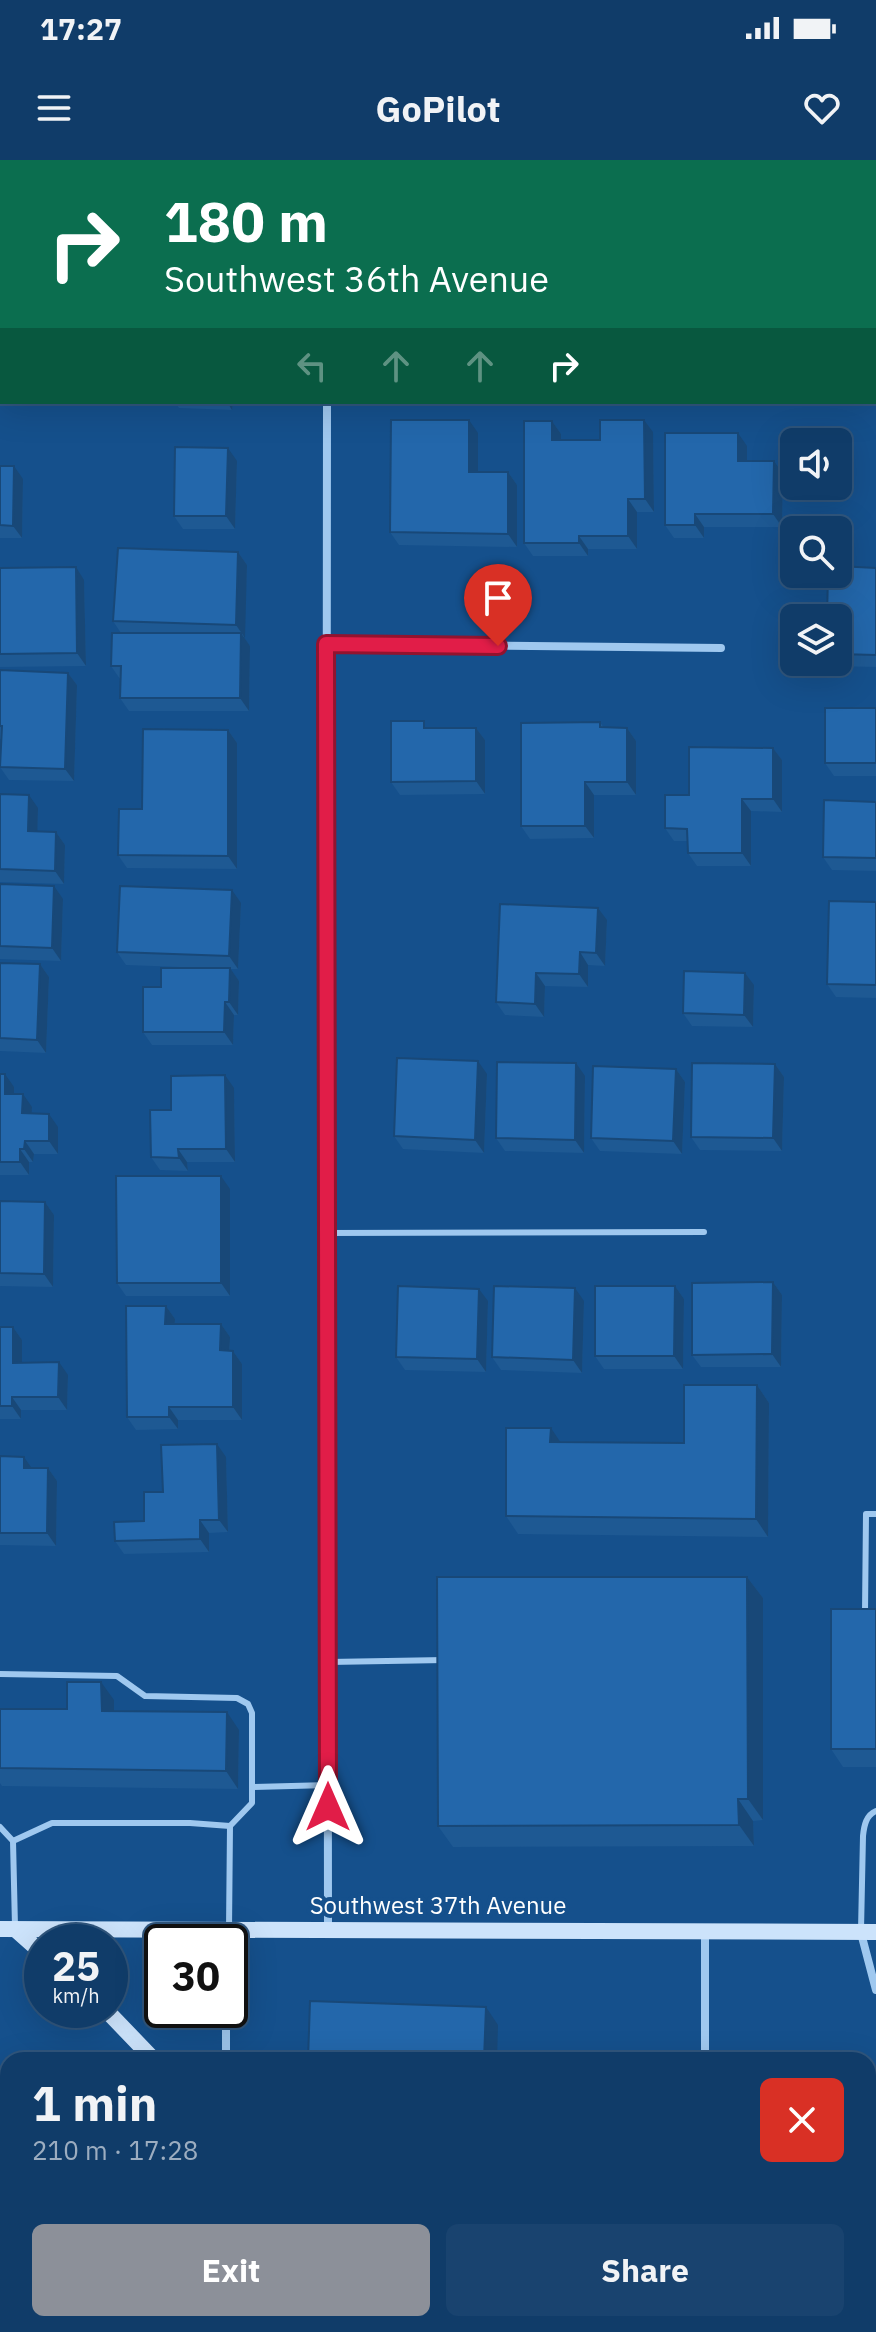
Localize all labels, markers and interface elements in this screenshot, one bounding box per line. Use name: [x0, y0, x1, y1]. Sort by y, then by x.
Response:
text: 17:27: [40, 9, 122, 48]
text: GoPilot: [376, 85, 500, 132]
icon: menu: [32, 86, 76, 130]
icon: heart: [800, 86, 844, 130]
text: 180 m: [164, 185, 328, 257]
icon: right: [32, 192, 136, 296]
text: Southwest 36th Avenue: [164, 255, 549, 302]
icon: left: [290, 344, 334, 388]
icon: ahead: [374, 344, 418, 388]
icon: ahead: [458, 344, 502, 388]
icon: right: [542, 344, 586, 388]
map controls: [780, 428, 852, 676]
button: sound: [780, 428, 852, 500]
button: search: [780, 516, 852, 588]
pin: [464, 564, 532, 646]
icon: arrive: [476, 576, 520, 620]
button: layers: [780, 604, 852, 676]
position arrow: [286, 1765, 370, 1849]
street label: Southwest 37th Avenue: [310, 1889, 566, 1921]
speed limit sign: 30: [144, 1924, 248, 2028]
text: 25: [52, 1940, 100, 1992]
text: km/h: [52, 1982, 100, 2009]
text: 1 min: [32, 2072, 157, 2134]
button: close: [760, 2078, 844, 2162]
text: 210 m · 17:28: [32, 2133, 198, 2167]
button: Exit: [32, 2224, 430, 2316]
button: Share: [446, 2224, 844, 2316]

